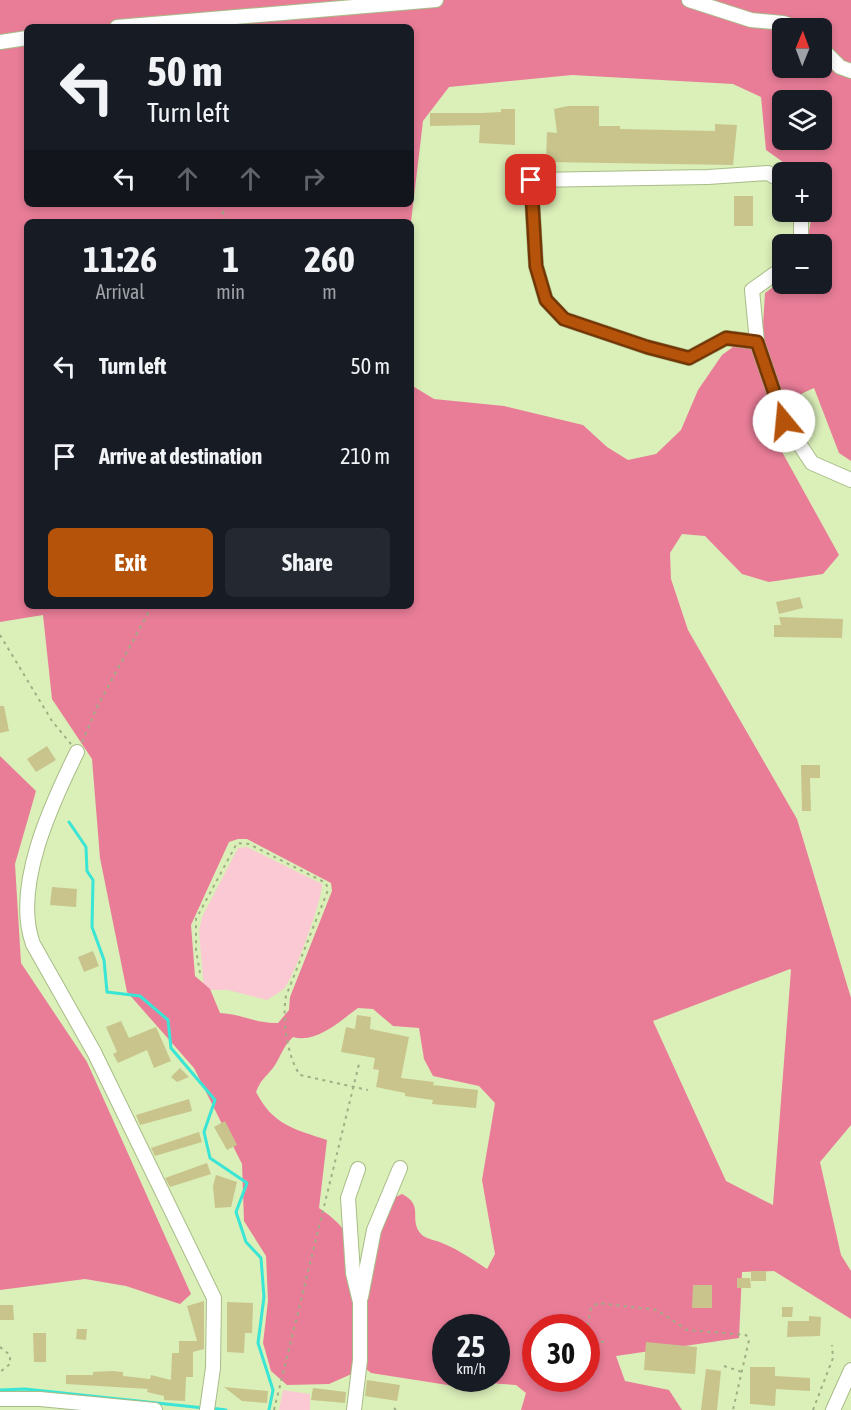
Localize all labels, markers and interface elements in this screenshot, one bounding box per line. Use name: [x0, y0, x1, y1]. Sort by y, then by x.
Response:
north arrow: [772, 18, 832, 78]
map controls: [772, 18, 832, 294]
text: 50 m: [147, 47, 222, 95]
icon: left: [48, 48, 126, 126]
button: layers: [772, 90, 832, 150]
text: Turn left: [147, 97, 230, 128]
pin: [505, 154, 556, 205]
icon: left: [108, 162, 141, 195]
icon: ahead: [171, 162, 204, 195]
icon: ahead: [234, 162, 267, 195]
icon: right: [297, 162, 330, 195]
button: +: [772, 162, 832, 222]
icon: arrive: [514, 163, 547, 196]
button: −: [772, 234, 832, 294]
text: 11:26: [83, 238, 157, 280]
text: 1: [222, 238, 239, 280]
text: 260: [304, 238, 355, 280]
text: Arrival: [96, 280, 145, 303]
text: min: [216, 280, 245, 303]
text: m: [322, 280, 337, 303]
icon: left: [48, 350, 81, 383]
text: Turn left: [99, 353, 166, 379]
text: 50 m: [350, 353, 390, 379]
position arrow: [752, 389, 816, 453]
icon: arrive: [48, 440, 81, 473]
text: Arrive at destination: [99, 443, 262, 469]
text: 210 m: [340, 443, 390, 469]
button: Exit: [48, 528, 213, 597]
button: Share: [225, 528, 390, 597]
speed limit sign: 30: [522, 1314, 600, 1392]
text: 25: [457, 1329, 485, 1363]
text: km/h: [456, 1360, 486, 1377]

